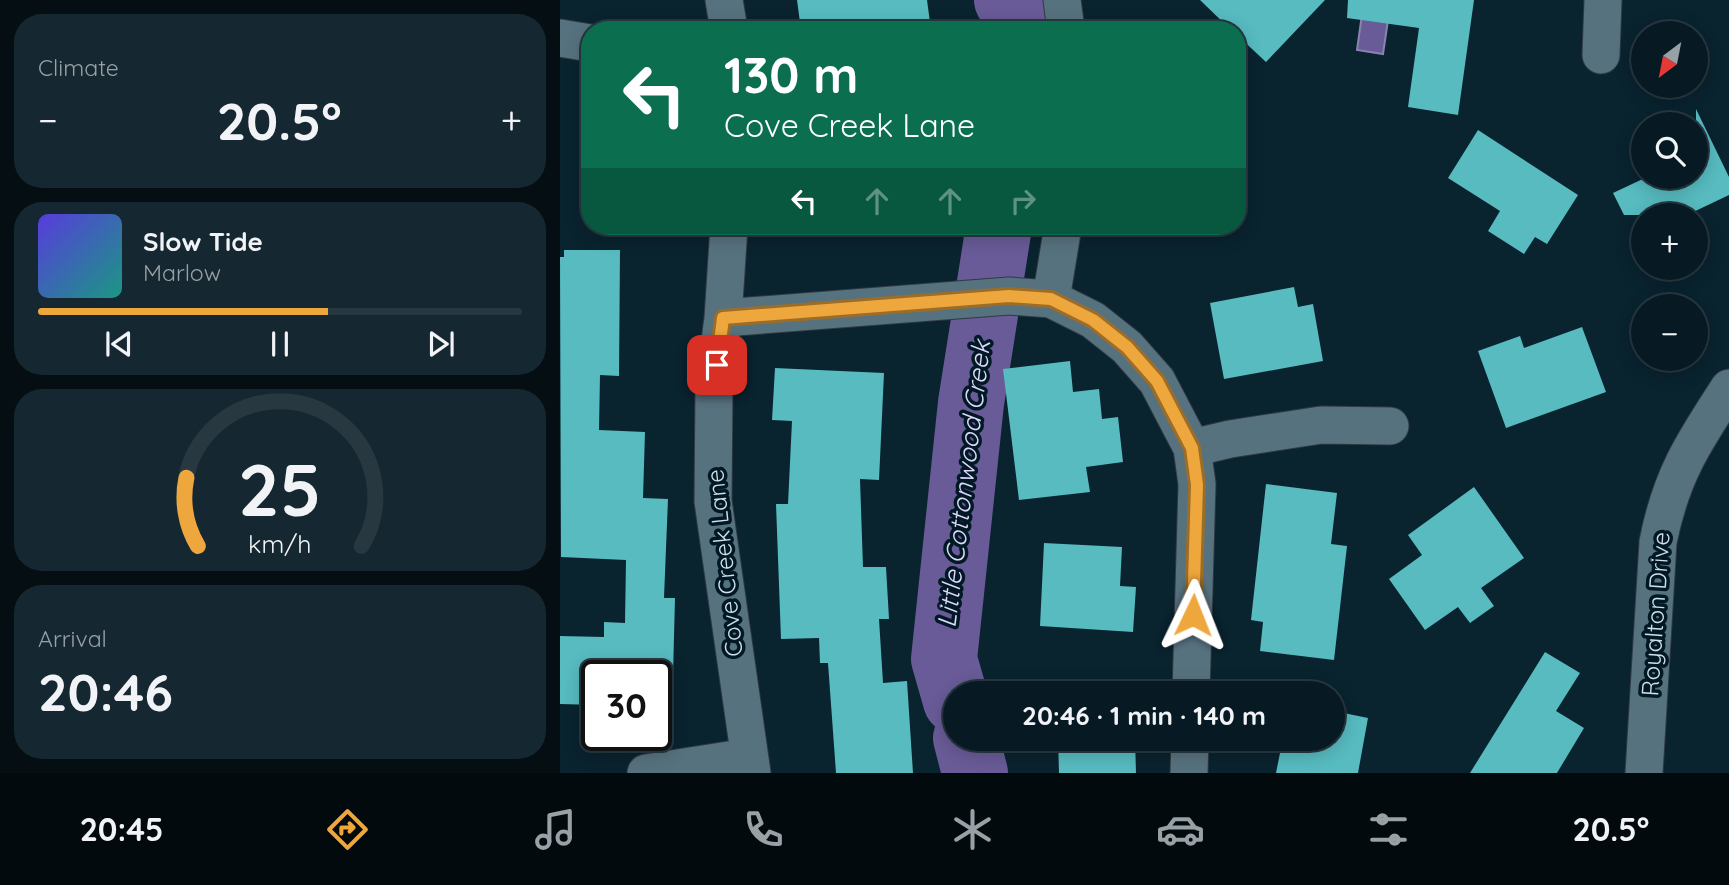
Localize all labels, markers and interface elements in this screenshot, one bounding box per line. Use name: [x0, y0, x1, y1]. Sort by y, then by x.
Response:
north arrow: [1631, 21, 1708, 98]
map controls: [1631, 21, 1708, 371]
text: 130 m: [724, 44, 858, 105]
icon: left: [609, 49, 700, 140]
text: Climate: [38, 53, 119, 82]
text: 20.5°: [217, 88, 342, 153]
text: −: [38, 96, 58, 144]
text: +: [501, 96, 522, 144]
text: Cove Creek Lane: [724, 105, 975, 145]
button: search: [1631, 112, 1708, 189]
icon: left: [785, 182, 823, 220]
icon: ahead: [858, 182, 896, 220]
icon: ahead: [931, 182, 969, 220]
icon: right: [1004, 182, 1042, 220]
button: +: [1631, 203, 1708, 280]
text: Slow Tide: [143, 225, 263, 258]
text: Marlow: [143, 258, 221, 287]
button: −: [1631, 294, 1708, 371]
icon: previous: [100, 325, 138, 363]
icon: pause: [261, 325, 299, 363]
icon: next: [422, 325, 460, 363]
pin: [687, 335, 747, 395]
water label: Little Cottonwood Creek: [930, 336, 998, 629]
icon: arrive: [698, 346, 736, 384]
text: 25: [238, 444, 322, 535]
street label: Cove Creek Lane: [699, 468, 749, 658]
text: km/h: [248, 528, 312, 559]
street label: Royalton Drive: [1634, 531, 1676, 697]
position arrow: [1156, 578, 1230, 652]
text: Arrival: [38, 624, 107, 653]
text: 20:46: [38, 659, 173, 724]
speed limit sign: 30: [581, 660, 672, 751]
text: 20:46 · 1 min · 140 m: [1022, 699, 1266, 732]
icon: directions: [323, 805, 372, 854]
icon: music: [531, 805, 580, 854]
icon: phone: [739, 805, 788, 854]
icon: climate: [948, 805, 997, 854]
icon: car: [1156, 805, 1205, 854]
icon: filters: [1364, 805, 1413, 854]
text: 20:45: [80, 809, 163, 849]
text: 20.5°: [1572, 809, 1649, 849]

